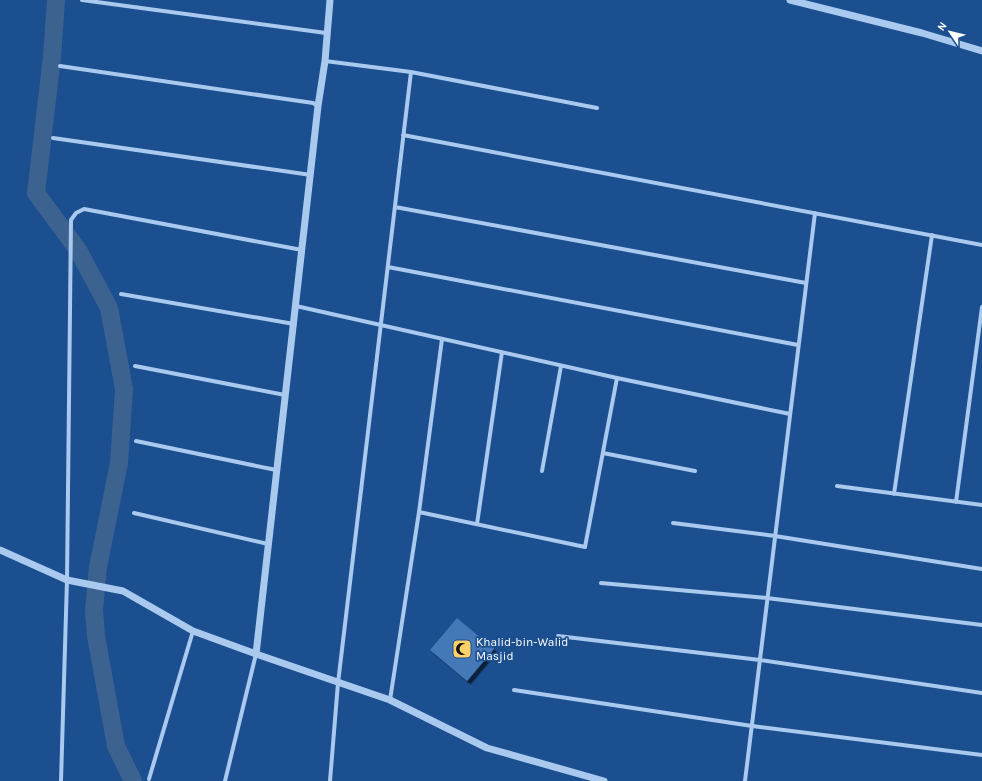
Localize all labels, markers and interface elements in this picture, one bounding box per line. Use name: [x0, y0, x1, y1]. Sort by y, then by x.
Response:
north arrow: [930, 12, 970, 52]
text: N: [935, 20, 950, 34]
place label: Khalid-bin-Walid Masjid: [476, 635, 568, 663]
mosque icon: Khalid-bin-Walid Masjid: [451, 638, 473, 660]

